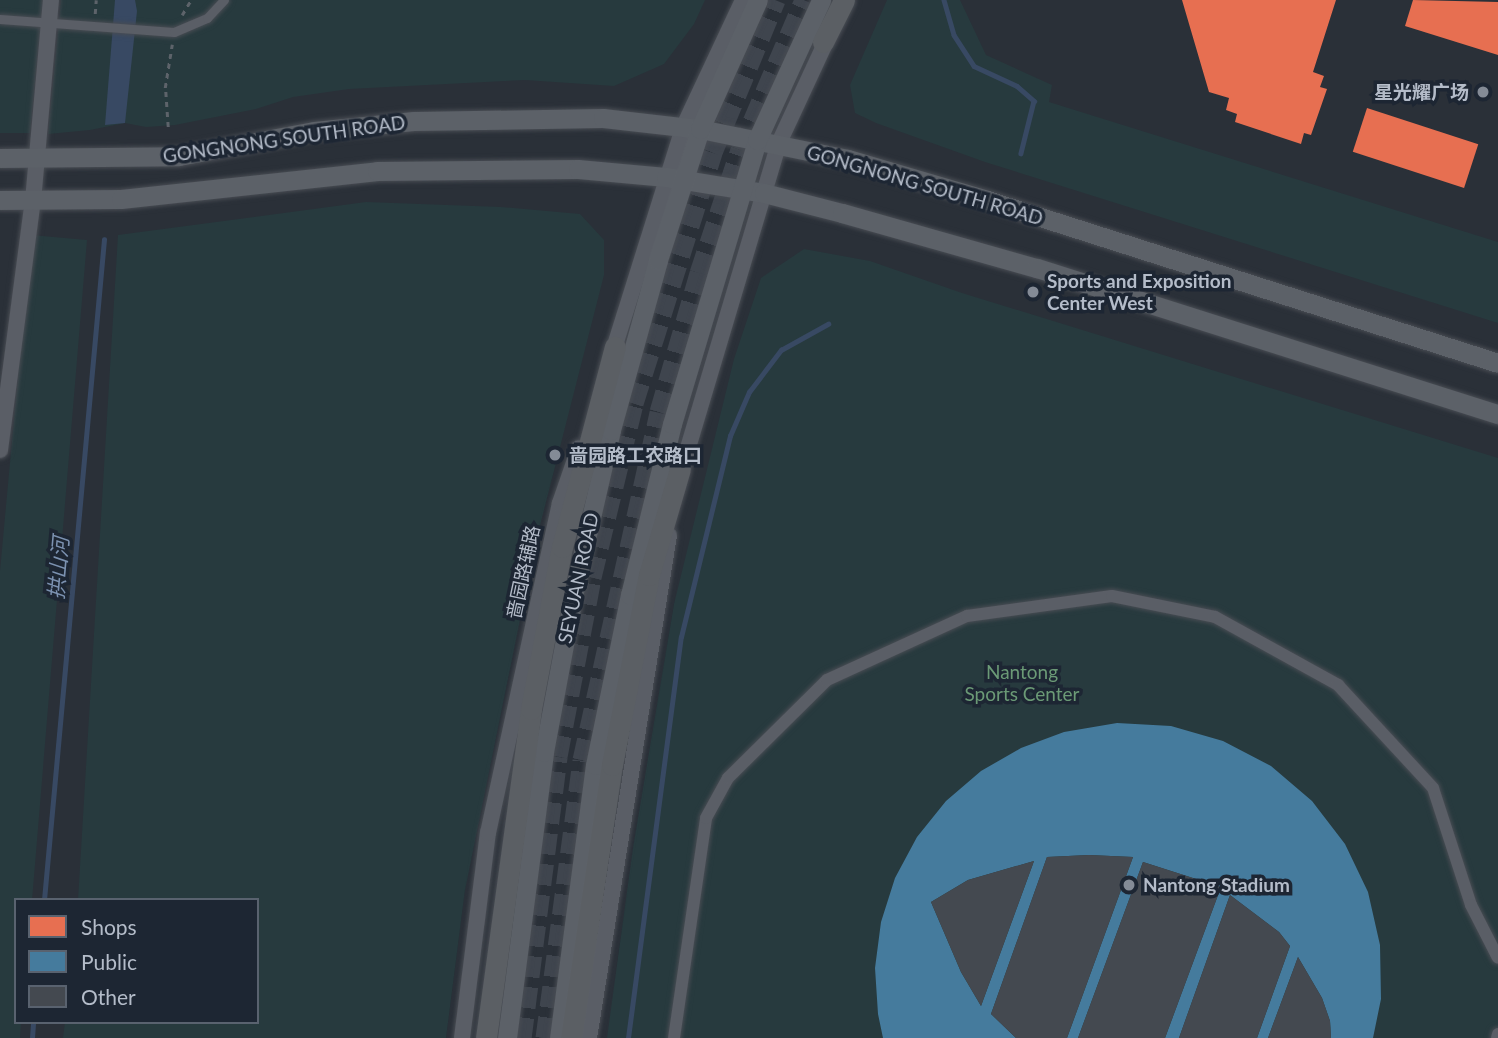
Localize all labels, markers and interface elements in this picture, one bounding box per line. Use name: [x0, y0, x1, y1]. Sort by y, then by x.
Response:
place label: 星光耀广场: [1374, 81, 1469, 103]
marker: 星光耀广场: [1475, 84, 1491, 100]
street label: GONGNONG SOUTH ROAD: [161, 111, 407, 167]
street label: GONGNONG SOUTH ROAD: [804, 140, 1046, 230]
place label: Sports and Exposition Center West: [1047, 270, 1231, 314]
marker: Sports and Exposition Center West: [1025, 284, 1041, 300]
place label: 啬园路工农路口: [569, 444, 702, 466]
marker: 啬园路工农路口: [547, 447, 563, 463]
street label: SEYUAN ROAD: [553, 511, 603, 645]
street label: 啬园路辅路: [502, 523, 544, 621]
water label: 拱山河: [43, 536, 73, 600]
park label: Nantong Sports Center: [964, 661, 1080, 705]
place label: Nantong Stadium: [1143, 874, 1290, 896]
marker: Nantong Stadium: [1121, 877, 1137, 893]
legend: [14, 898, 259, 1024]
text: Shops: [81, 914, 137, 939]
text: Public: [81, 949, 137, 974]
text: Other: [81, 984, 136, 1009]

